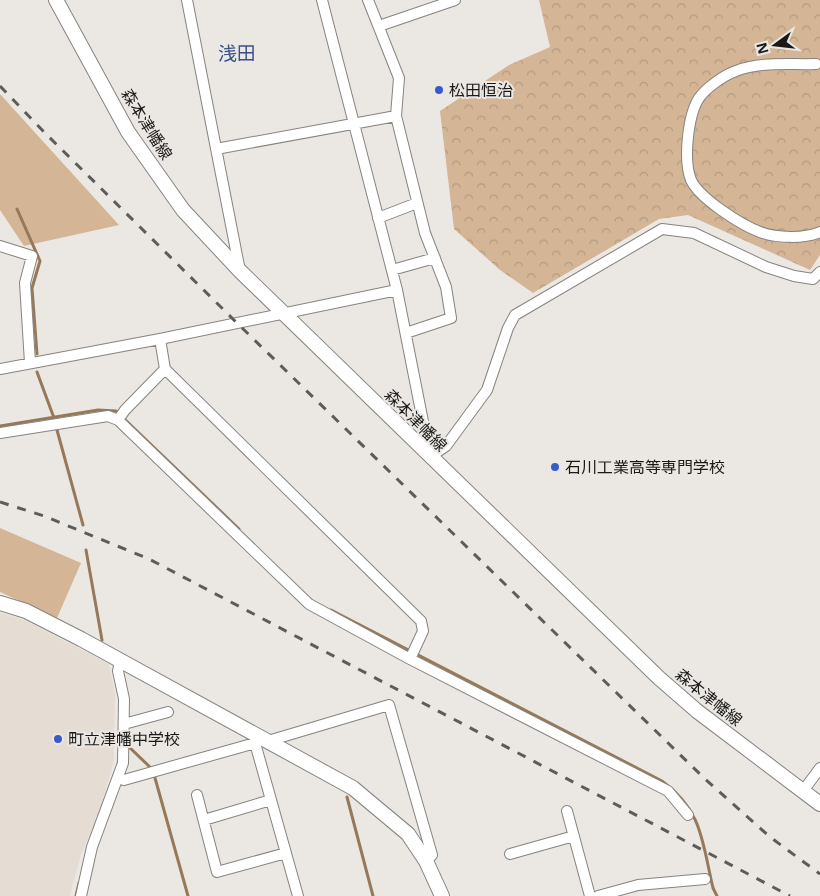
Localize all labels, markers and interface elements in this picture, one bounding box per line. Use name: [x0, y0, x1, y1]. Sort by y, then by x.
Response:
north arrow: [750, 20, 800, 70]
district label: 浅田: [218, 40, 256, 66]
text: N: [751, 41, 773, 56]
place label: 松田恒治: [449, 79, 513, 101]
street label: 森本津幡線: [116, 84, 178, 164]
marker: 松田恒治: [433, 84, 445, 96]
street label: 森本津幡線: [380, 384, 452, 456]
place label: 石川工業高等専門学校: [565, 456, 725, 478]
marker: 石川工業高等専門学校: [549, 461, 561, 473]
street label: 森本津幡線: [671, 663, 747, 731]
place label: 町立津幡中学校: [68, 728, 180, 750]
marker: 町立津幡中学校: [52, 733, 64, 745]

